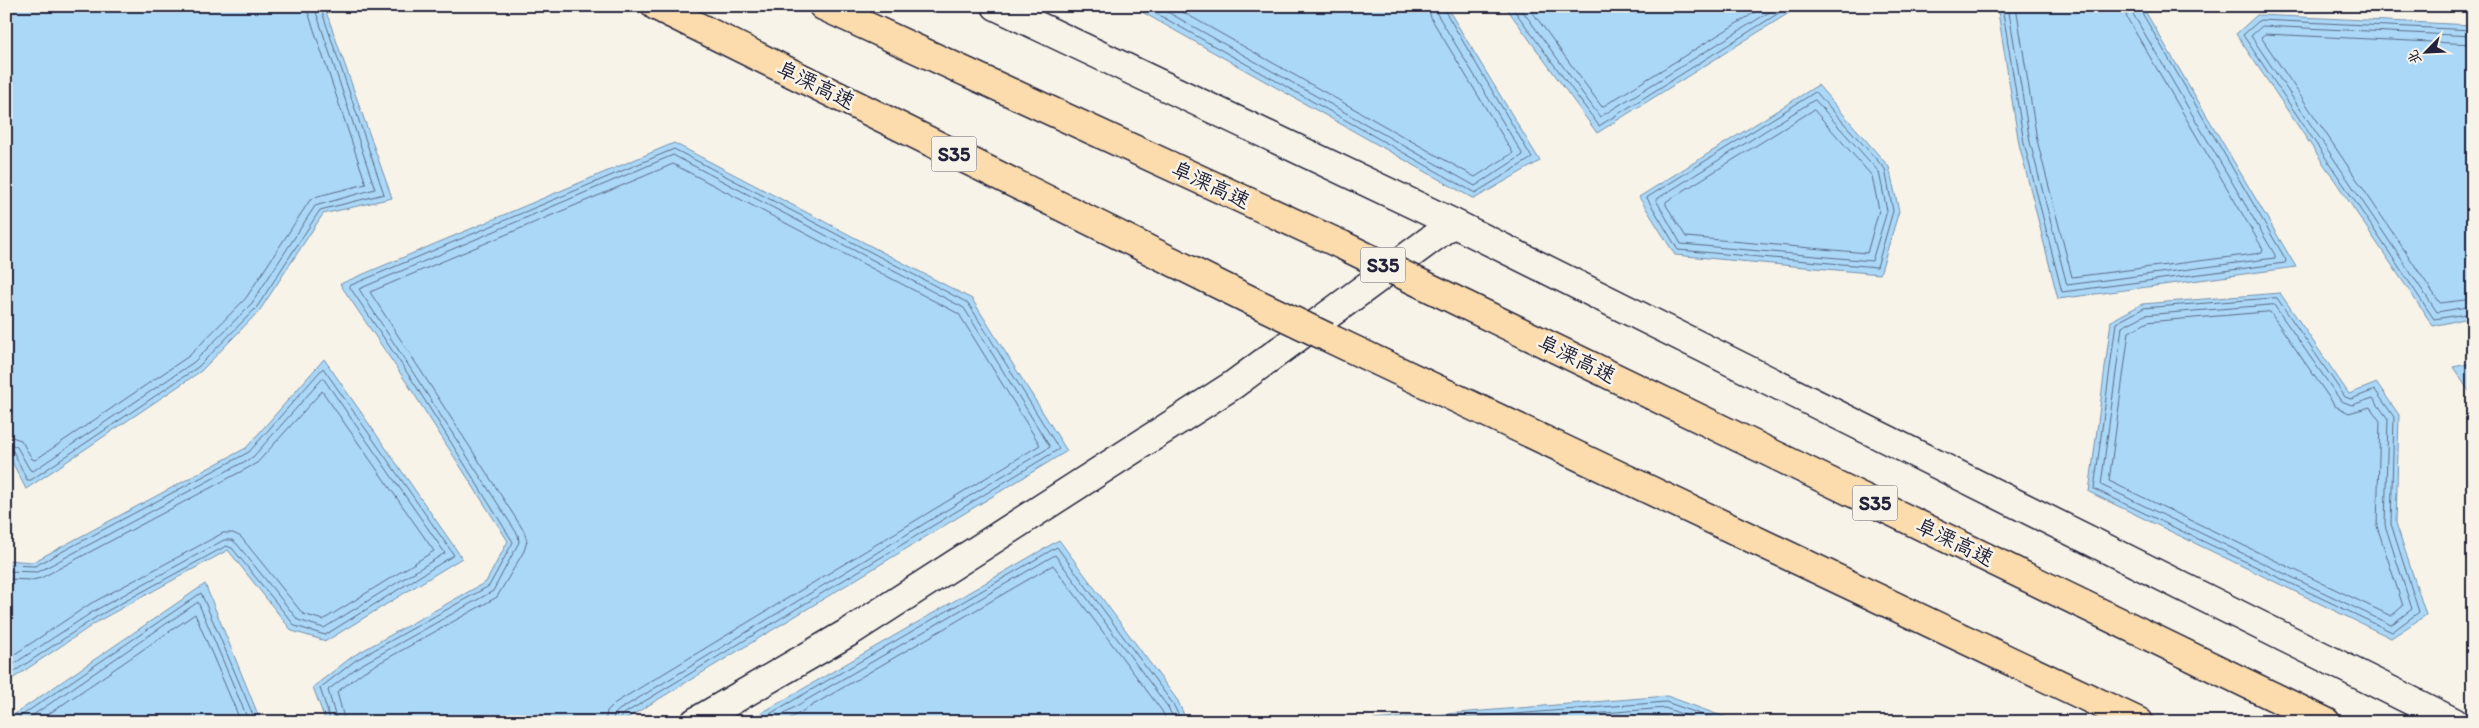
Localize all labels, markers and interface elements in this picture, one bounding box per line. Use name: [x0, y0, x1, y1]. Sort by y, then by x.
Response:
north arrow: [2402, 28, 2452, 78]
text: 北: [2404, 47, 2425, 67]
street label: 阜溧高速: [773, 55, 859, 114]
road number: S35: [932, 136, 976, 172]
street label: 阜溧高速: [1168, 155, 1255, 214]
road number: S35: [1360, 248, 1406, 282]
street label: 阜溧高速: [1534, 329, 1620, 388]
road number: S35: [1852, 486, 1898, 520]
street label: 阜溧高速: [1912, 512, 1998, 571]

